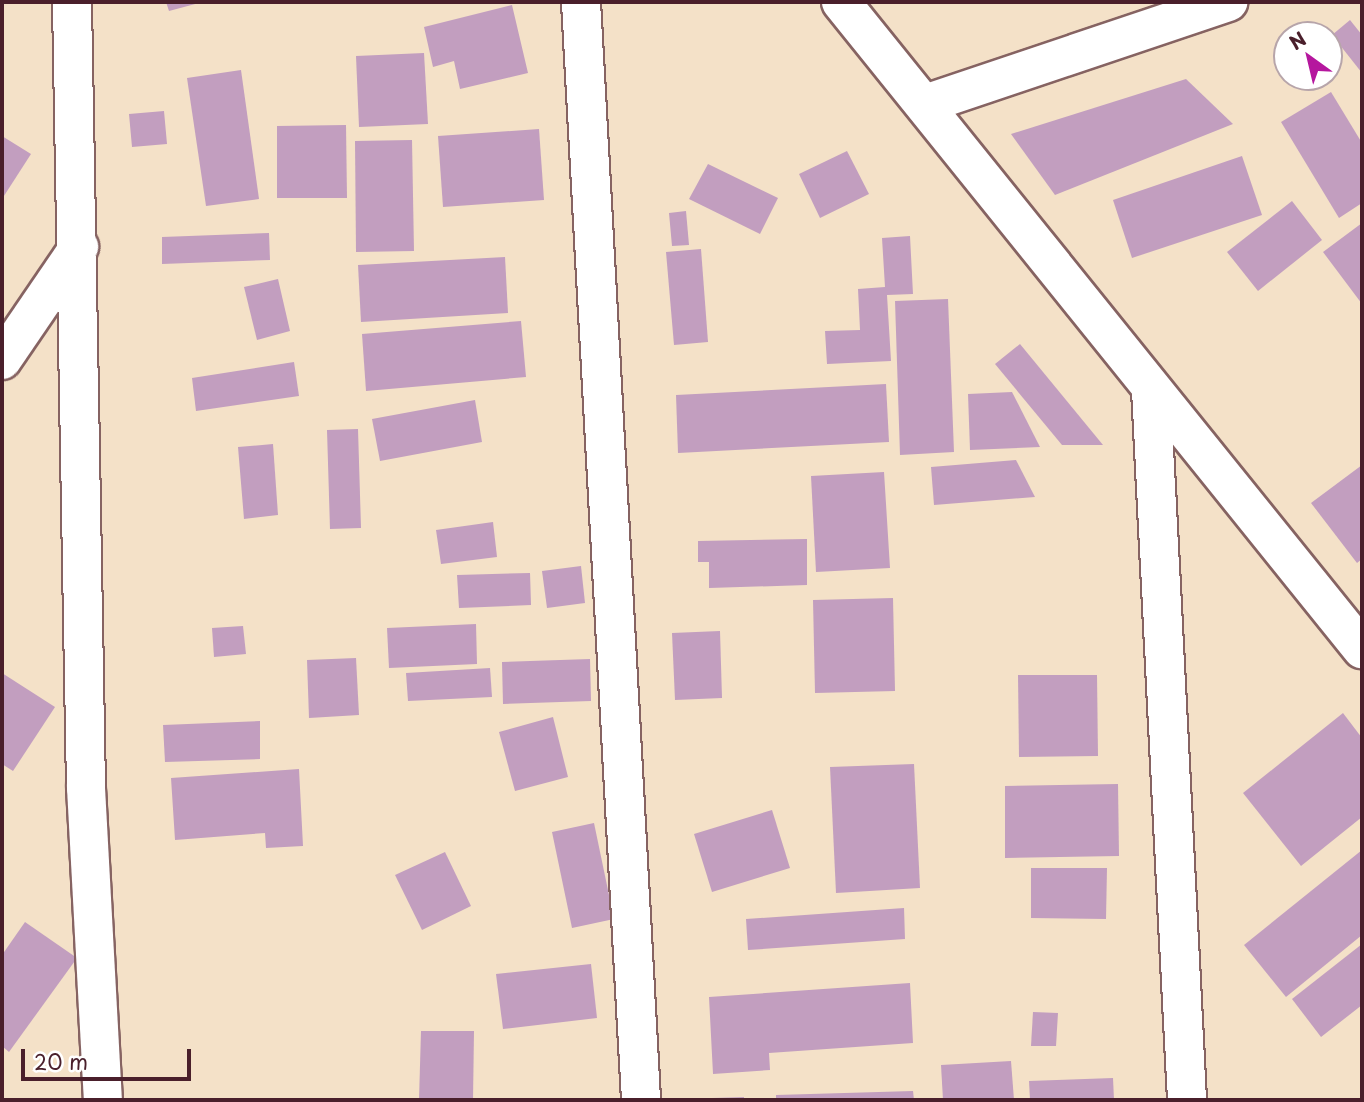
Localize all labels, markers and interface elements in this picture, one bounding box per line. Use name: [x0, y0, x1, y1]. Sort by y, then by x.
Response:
north arrow: [1273, 21, 1343, 91]
text: N: [1283, 24, 1311, 56]
scale bar: [24, 1036, 194, 1080]
text: 20 m: [34, 1045, 88, 1077]

